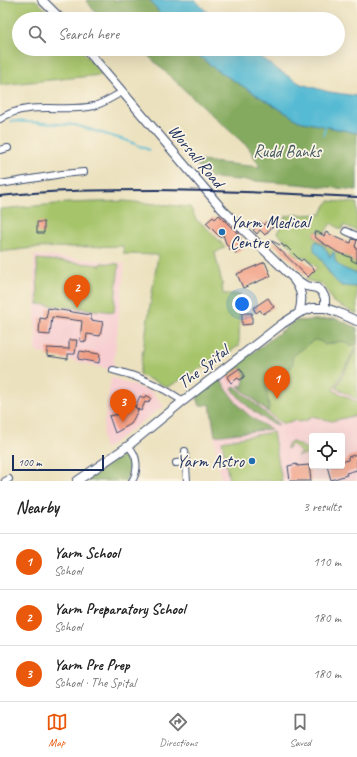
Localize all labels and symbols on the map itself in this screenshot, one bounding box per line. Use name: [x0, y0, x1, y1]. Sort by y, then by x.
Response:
street label: Worsall Road: [164, 120, 231, 194]
park label: Rudd Banks: [253, 141, 322, 162]
place label: Yarm Medical Centre: [230, 212, 313, 253]
marker: Yarm Medical Centre: [217, 227, 227, 237]
pin: 2: [64, 275, 90, 308]
your location: [232, 294, 252, 314]
street label: The Spital: [173, 339, 235, 393]
pin: 1: [264, 366, 290, 399]
pin: 3: [110, 389, 136, 422]
place label: Yarm Astro: [176, 451, 245, 472]
scale bar: [12, 453, 104, 472]
marker: Yarm Astro: [247, 456, 257, 466]

